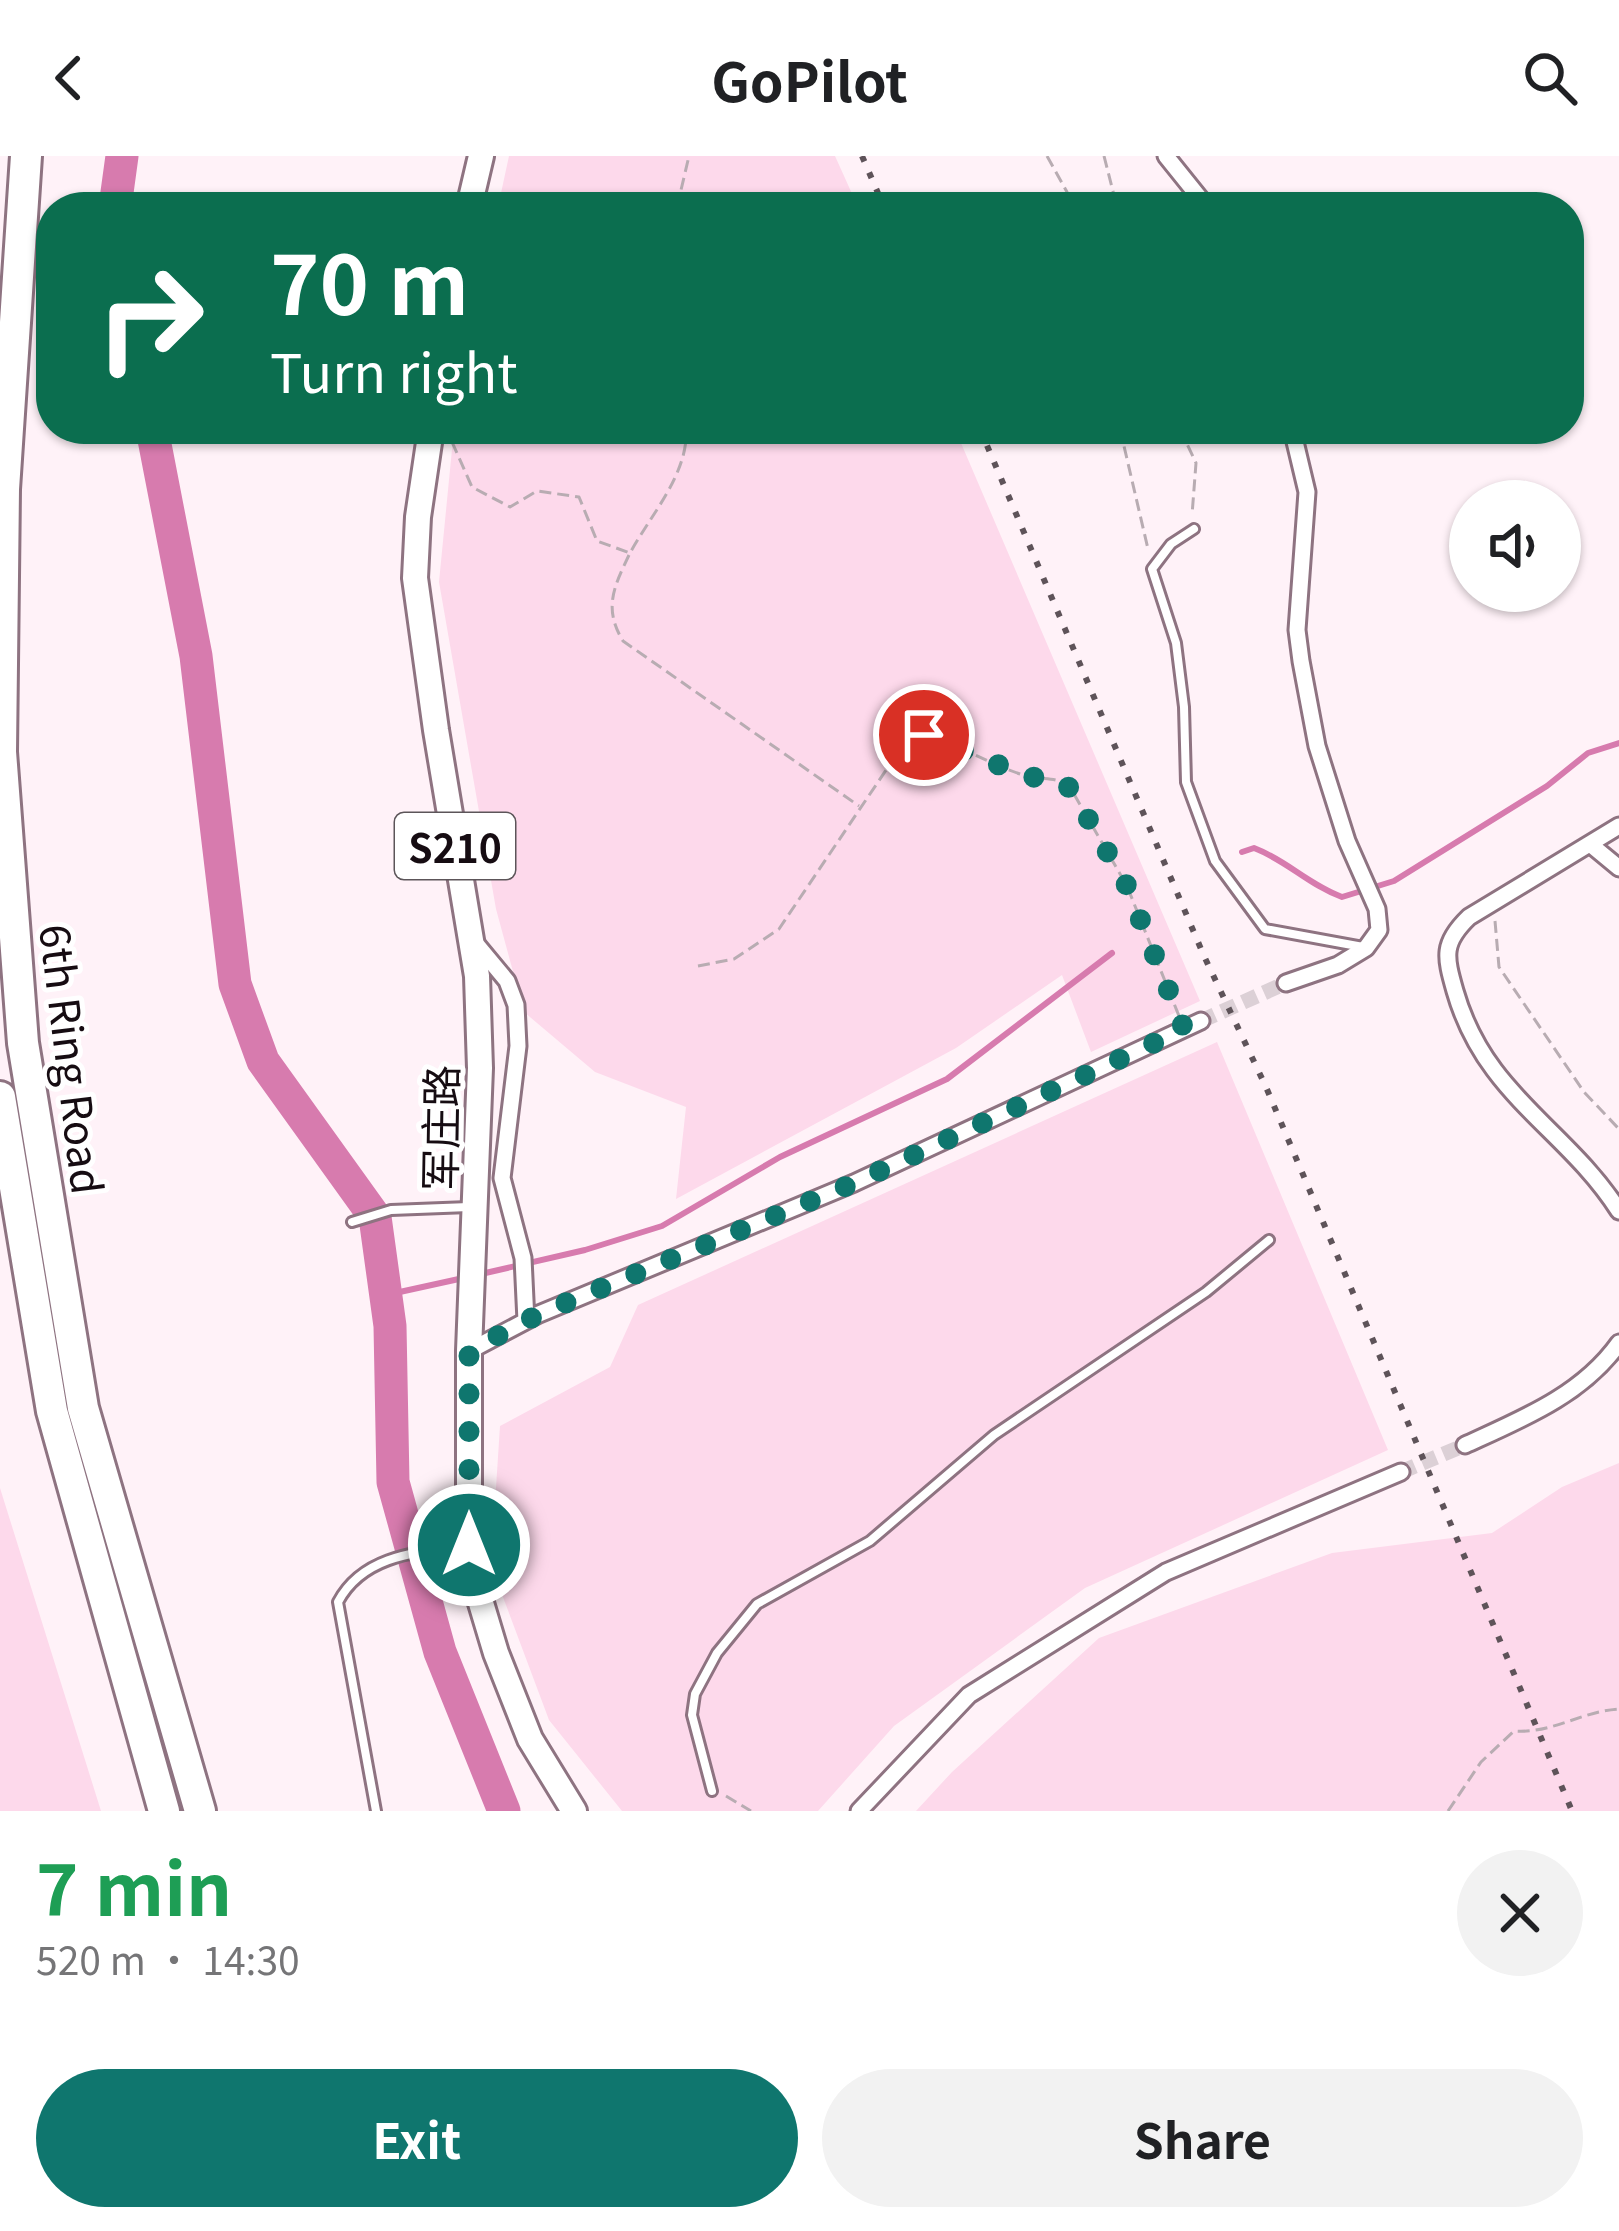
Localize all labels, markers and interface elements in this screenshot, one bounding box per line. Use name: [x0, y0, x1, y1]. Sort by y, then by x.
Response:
text: GoPilot: [711, 39, 908, 118]
icon: back: [36, 45, 102, 111]
icon: search: [1517, 45, 1583, 111]
text: 70 m: [270, 218, 469, 339]
icon: right: [72, 240, 228, 396]
text: Turn right: [270, 330, 518, 409]
map controls: [1449, 480, 1581, 612]
button: sound: [1449, 480, 1581, 612]
pin: [873, 684, 975, 786]
icon: arrive: [891, 702, 957, 768]
road number: S210: [395, 813, 515, 879]
street label: 6th Ring Road: [27, 921, 121, 1197]
street label: 军庄路: [406, 1064, 470, 1192]
position arrow: [406, 1482, 532, 1608]
text: 7 min: [36, 1832, 232, 1937]
button: close: [1457, 1850, 1583, 1976]
text: 520 m · 14:30: [36, 1930, 300, 1986]
button: Exit: [36, 2069, 798, 2207]
button: Share: [822, 2069, 1583, 2207]

